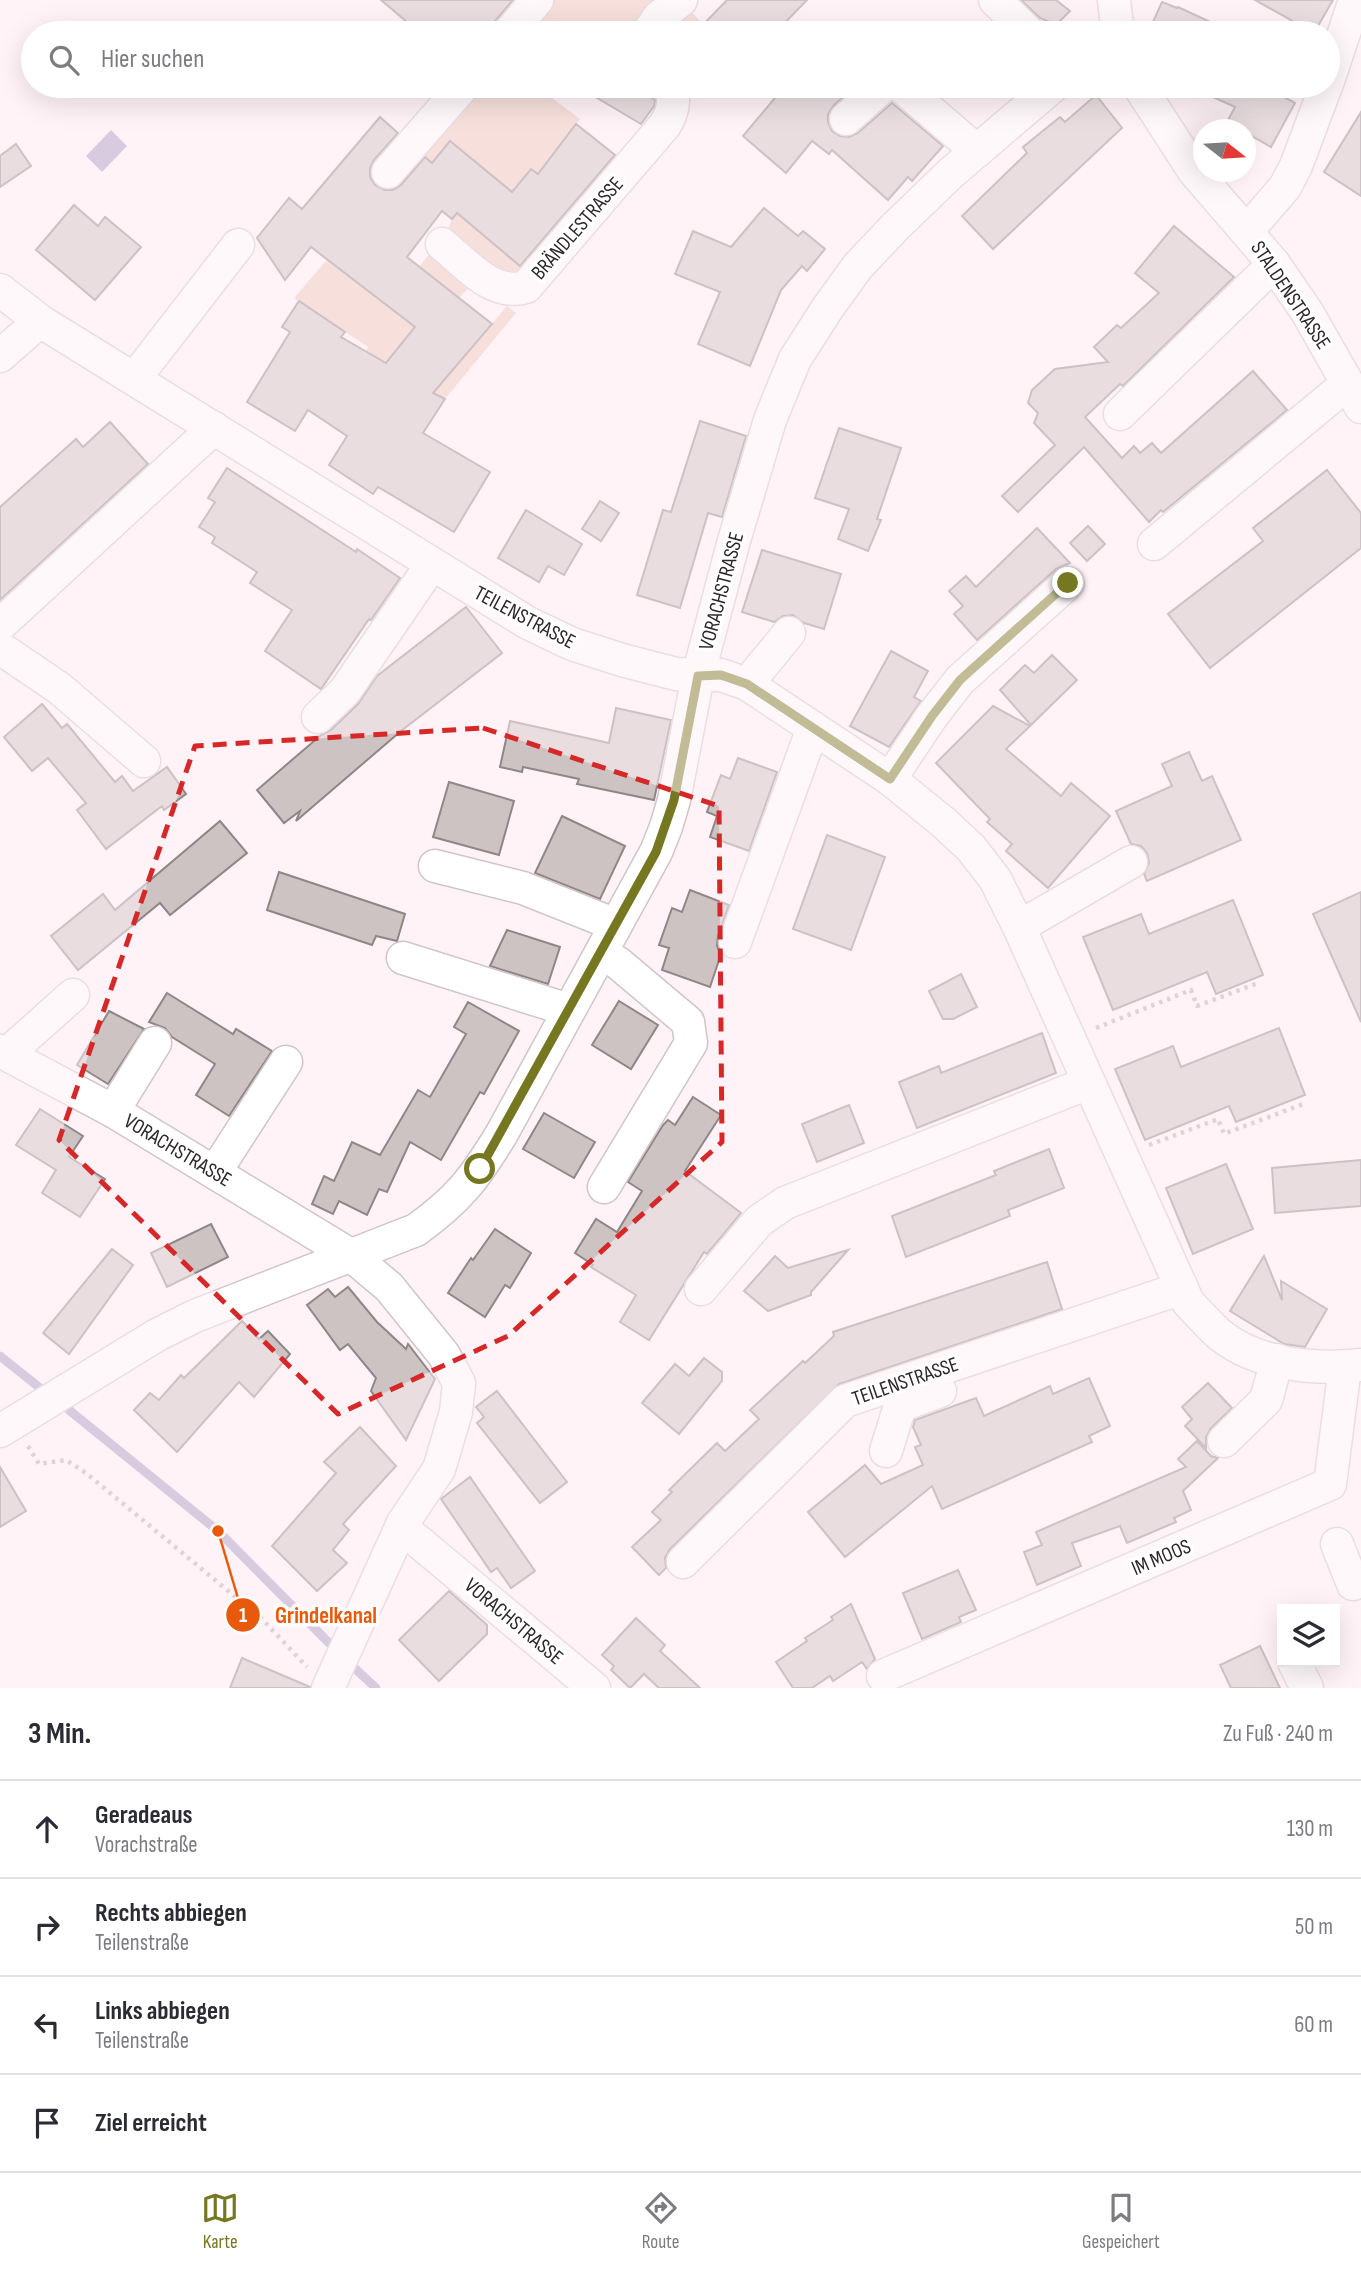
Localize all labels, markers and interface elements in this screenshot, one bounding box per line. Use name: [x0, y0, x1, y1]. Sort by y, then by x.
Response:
search box: [21, 21, 1340, 98]
icon: search: [45, 41, 83, 79]
text: Hier suchen: [101, 44, 204, 75]
north arrow: [1193, 119, 1256, 182]
street label: BRÄNDLESTRASSE: [526, 172, 629, 285]
street label: STALDENSTRASSE: [1245, 236, 1336, 354]
street label: VORACHSTRASSE: [694, 529, 749, 653]
route end: [1052, 567, 1083, 598]
street label: TEILENSTRASSE: [470, 580, 580, 654]
street label: VORACHSTRASSE: [119, 1109, 236, 1192]
route start: [464, 1153, 495, 1184]
street label: TEILENSTRASSE: [849, 1352, 962, 1411]
street label: IM MOOS: [1128, 1534, 1195, 1581]
street label: VORACHSTRASSE: [459, 1573, 568, 1670]
callout: Grindelkanal: [226, 1593, 391, 1637]
text: Grindelkanal: [275, 1602, 377, 1630]
text: 1: [239, 1603, 247, 1628]
map controls: [1277, 1604, 1340, 1667]
button: layers: [1277, 1604, 1340, 1667]
text: 3 Min.: [28, 1716, 91, 1752]
text: Zu Fuß · 240 m: [1223, 1720, 1333, 1748]
text: Geradeaus: [95, 1800, 193, 1831]
icon: ahead: [28, 1810, 66, 1848]
text: 130 m: [1287, 1815, 1333, 1843]
text: Vorachstraße: [95, 1831, 198, 1859]
text: Rechts abbiegen: [95, 1898, 247, 1929]
icon: right: [28, 1908, 66, 1946]
text: 50 m: [1295, 1913, 1333, 1941]
text: Teilenstraße: [95, 1929, 189, 1957]
text: Links abbiegen: [95, 1996, 230, 2027]
icon: left: [28, 2006, 66, 2044]
text: 60 m: [1294, 2011, 1333, 2039]
text: Teilenstraße: [95, 2027, 189, 2055]
icon: arrive: [28, 2104, 66, 2142]
text: Ziel erreicht: [95, 2108, 207, 2139]
tab: Karte: [201, 2189, 239, 2254]
tab: Route: [642, 2189, 680, 2254]
tab: Gespeichert: [1082, 2189, 1160, 2254]

